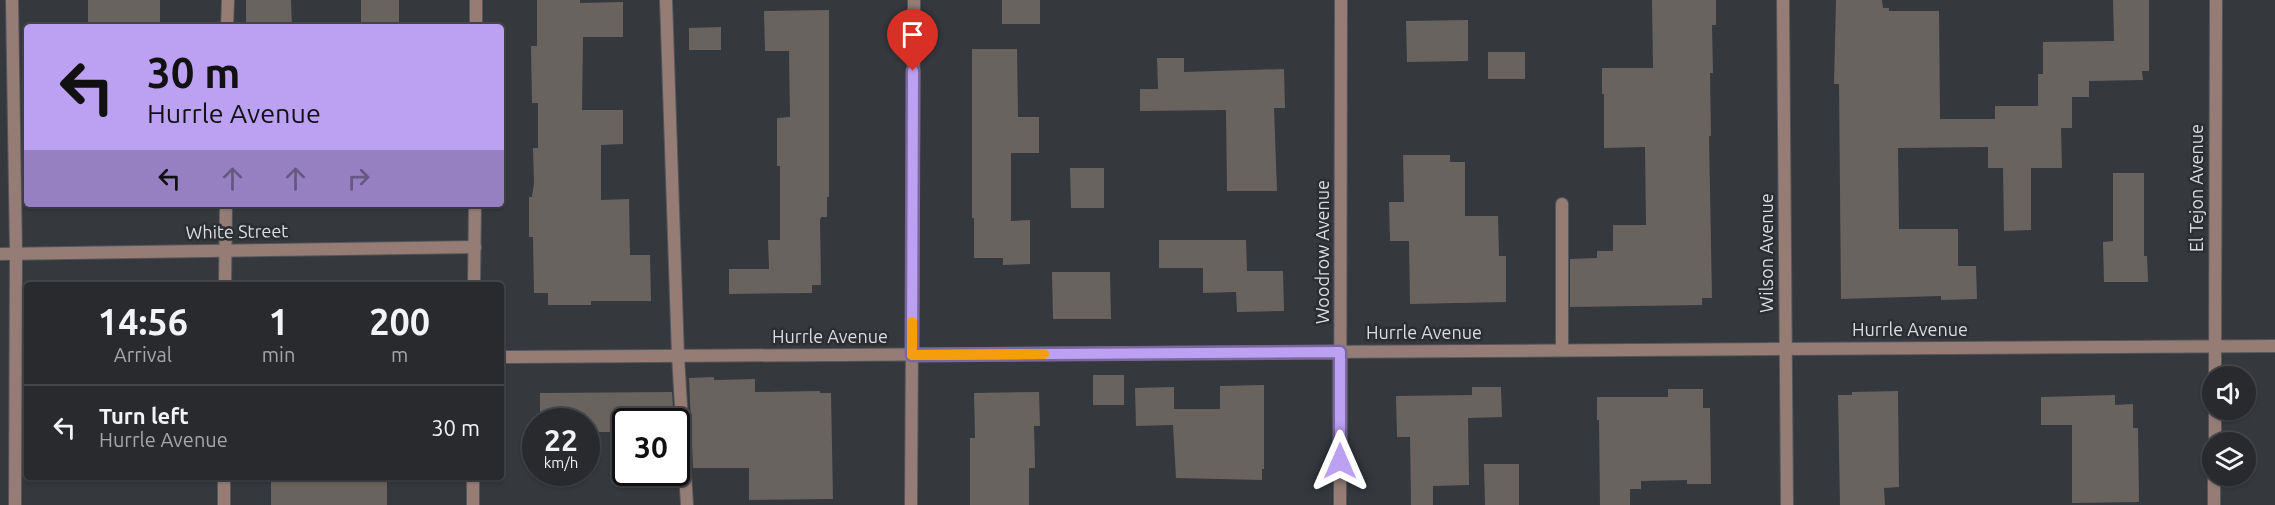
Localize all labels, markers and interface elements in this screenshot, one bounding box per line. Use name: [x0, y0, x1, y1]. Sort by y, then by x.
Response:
pin: [887, 9, 938, 71]
icon: arrive: [896, 18, 929, 51]
icon: left: [48, 48, 126, 126]
text: 30 m: [147, 49, 241, 96]
text: Hurrle Avenue: [147, 98, 321, 128]
street label: El Tejon Avenue: [2186, 124, 2206, 252]
icon: left: [153, 162, 186, 195]
icon: ahead: [216, 162, 249, 195]
icon: ahead: [279, 162, 312, 195]
icon: right: [342, 162, 375, 195]
street label: Woodrow Avenue: [1312, 180, 1332, 324]
street label: Wilson Avenue: [1756, 193, 1776, 313]
street label: White Street: [185, 220, 288, 242]
text: 14:56: [98, 301, 188, 342]
text: 1: [268, 301, 289, 342]
text: 200: [369, 301, 430, 342]
street label: Hurrle Avenue: [1852, 319, 1968, 339]
street label: Hurrle Avenue: [1366, 322, 1482, 342]
street label: Hurrle Avenue: [772, 326, 888, 346]
text: Arrival: [114, 343, 172, 366]
text: min: [262, 343, 295, 366]
text: m: [391, 343, 408, 366]
map controls: [2202, 366, 2256, 486]
button: sound: [2202, 366, 2256, 420]
text: Turn left: [99, 403, 189, 428]
speed limit sign: 30: [612, 408, 690, 486]
icon: left: [48, 411, 81, 444]
text: 30 m: [431, 415, 480, 440]
text: 22: [544, 423, 578, 457]
text: Hurrle Avenue: [99, 428, 228, 451]
position arrow: [1308, 429, 1372, 493]
button: layers: [2202, 432, 2256, 486]
text: km/h: [544, 454, 578, 471]

